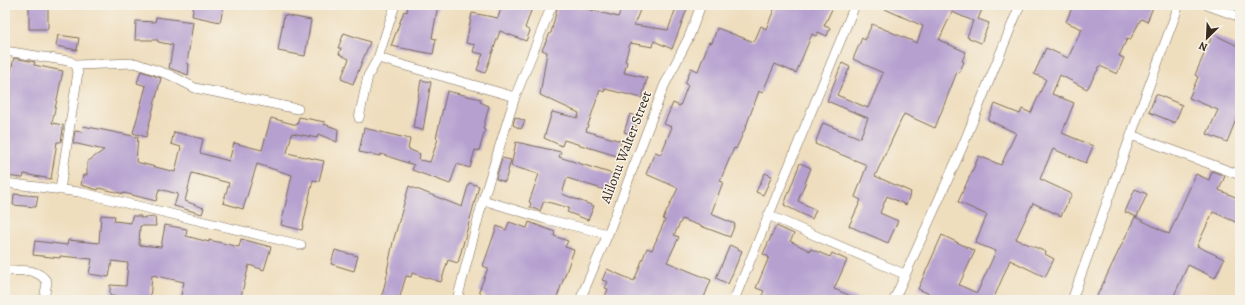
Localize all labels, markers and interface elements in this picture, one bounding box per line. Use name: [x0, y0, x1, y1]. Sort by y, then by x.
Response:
north arrow: [1187, 18, 1227, 58]
text: N: [1196, 38, 1210, 55]
street label: Alilonu Walter Street: [595, 88, 656, 207]

